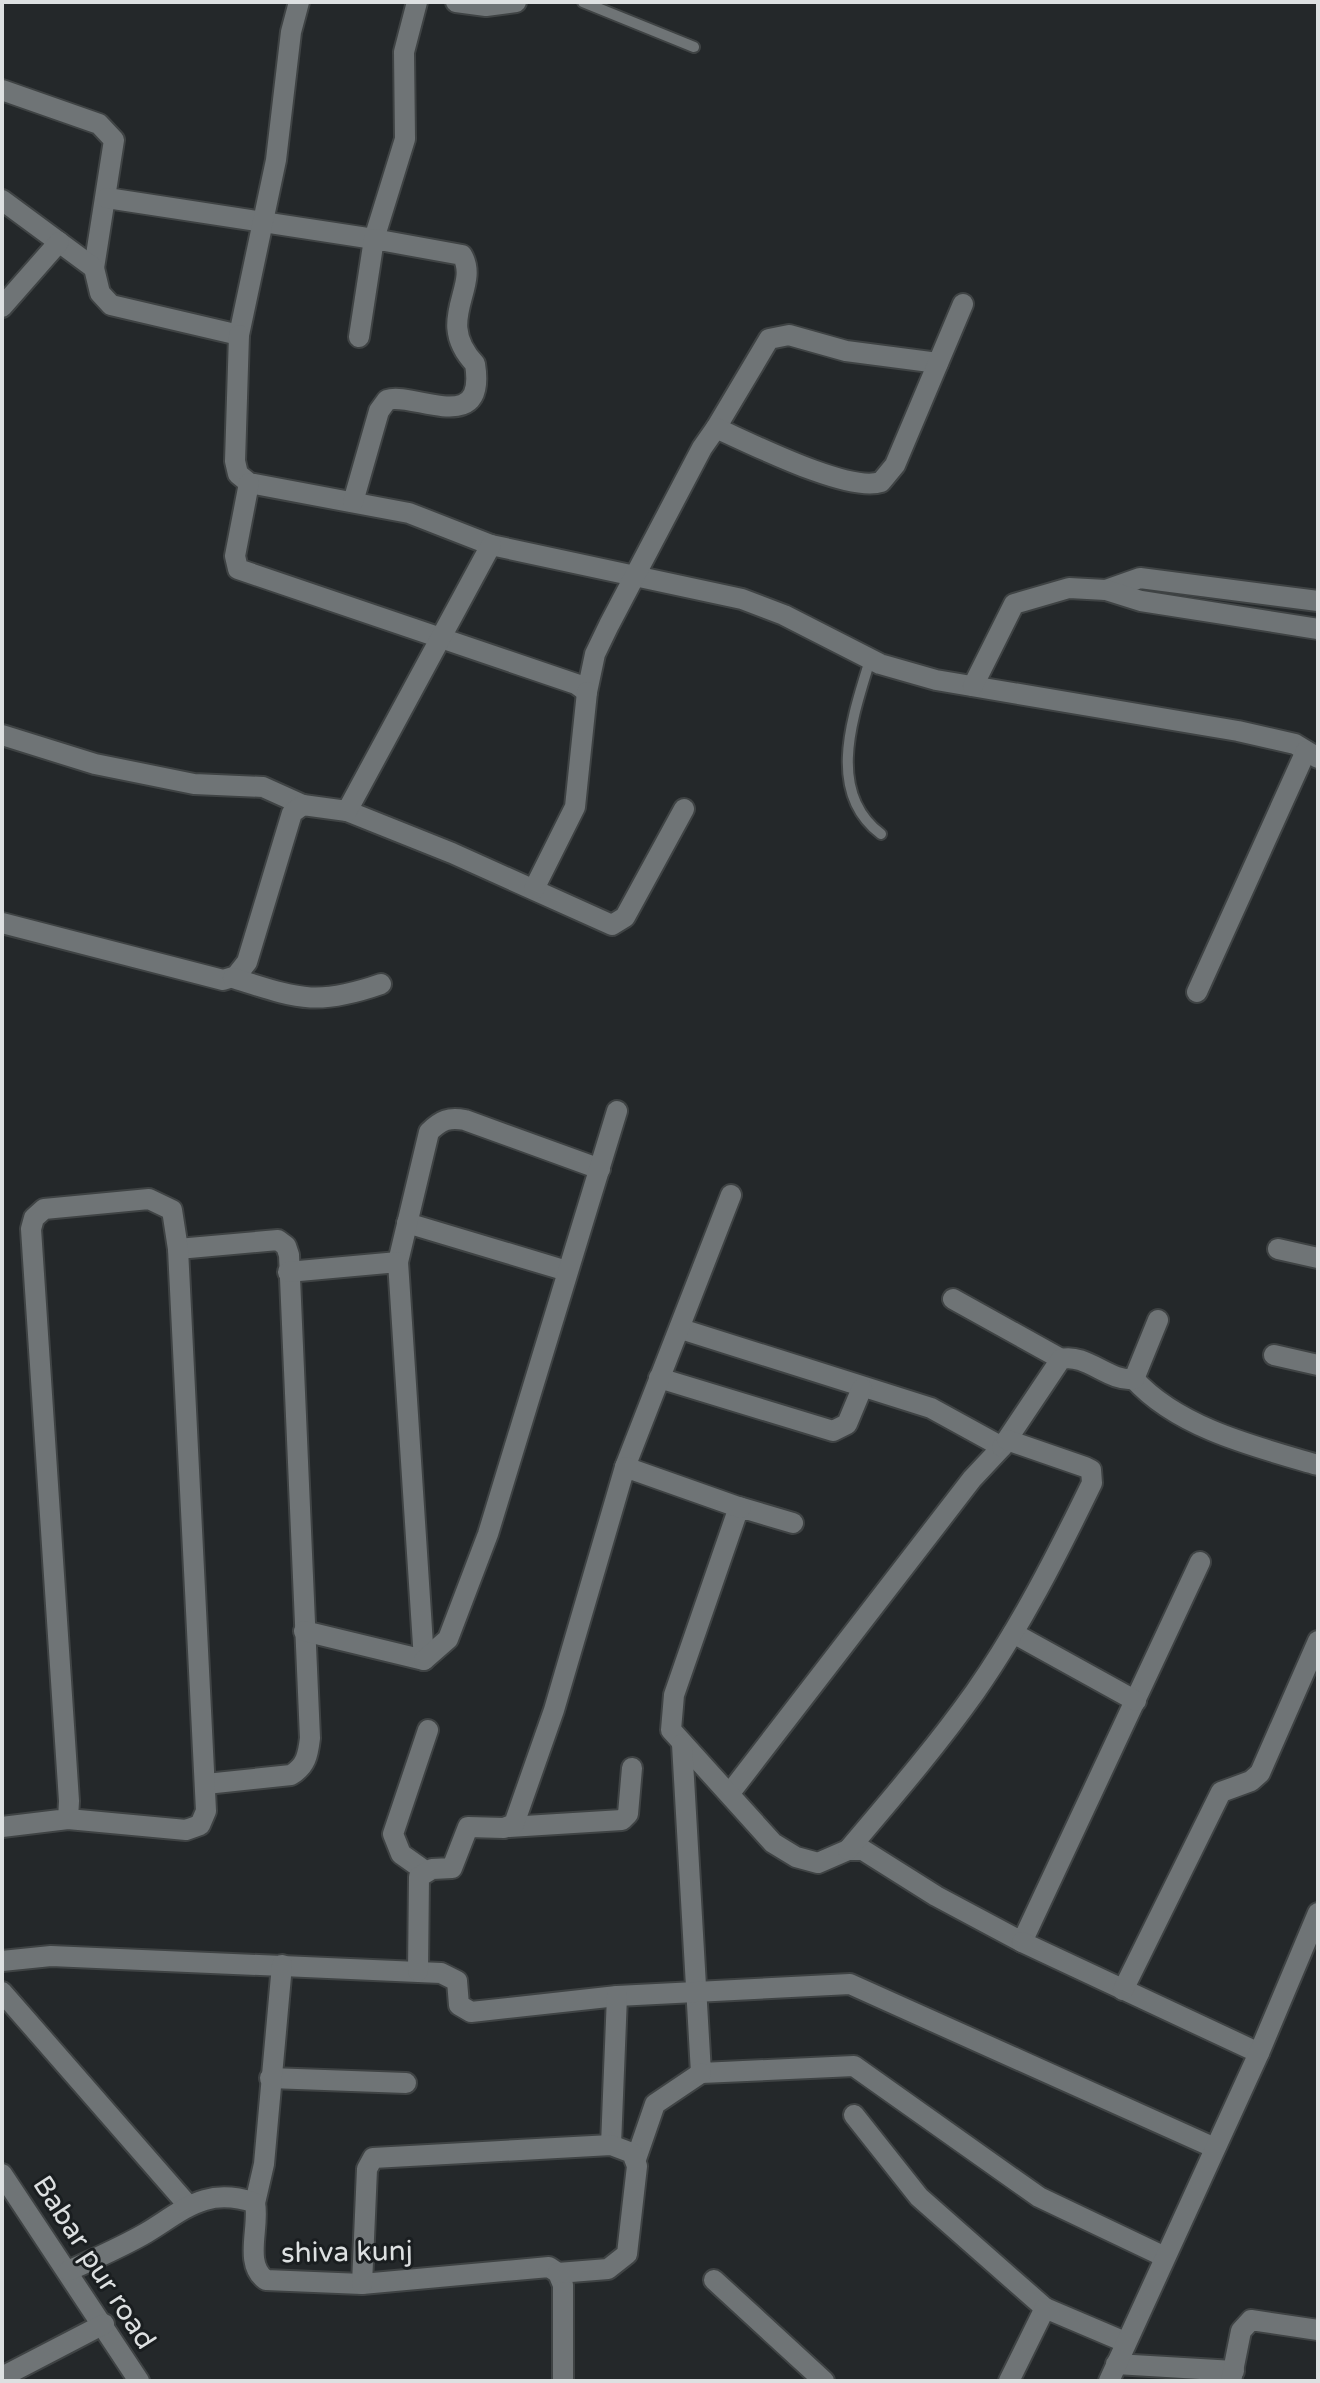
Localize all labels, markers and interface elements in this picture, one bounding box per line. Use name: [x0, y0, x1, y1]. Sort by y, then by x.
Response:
street label: Babar pur road: [25, 2169, 163, 2356]
street label: shiva kunj: [281, 2234, 413, 2270]

